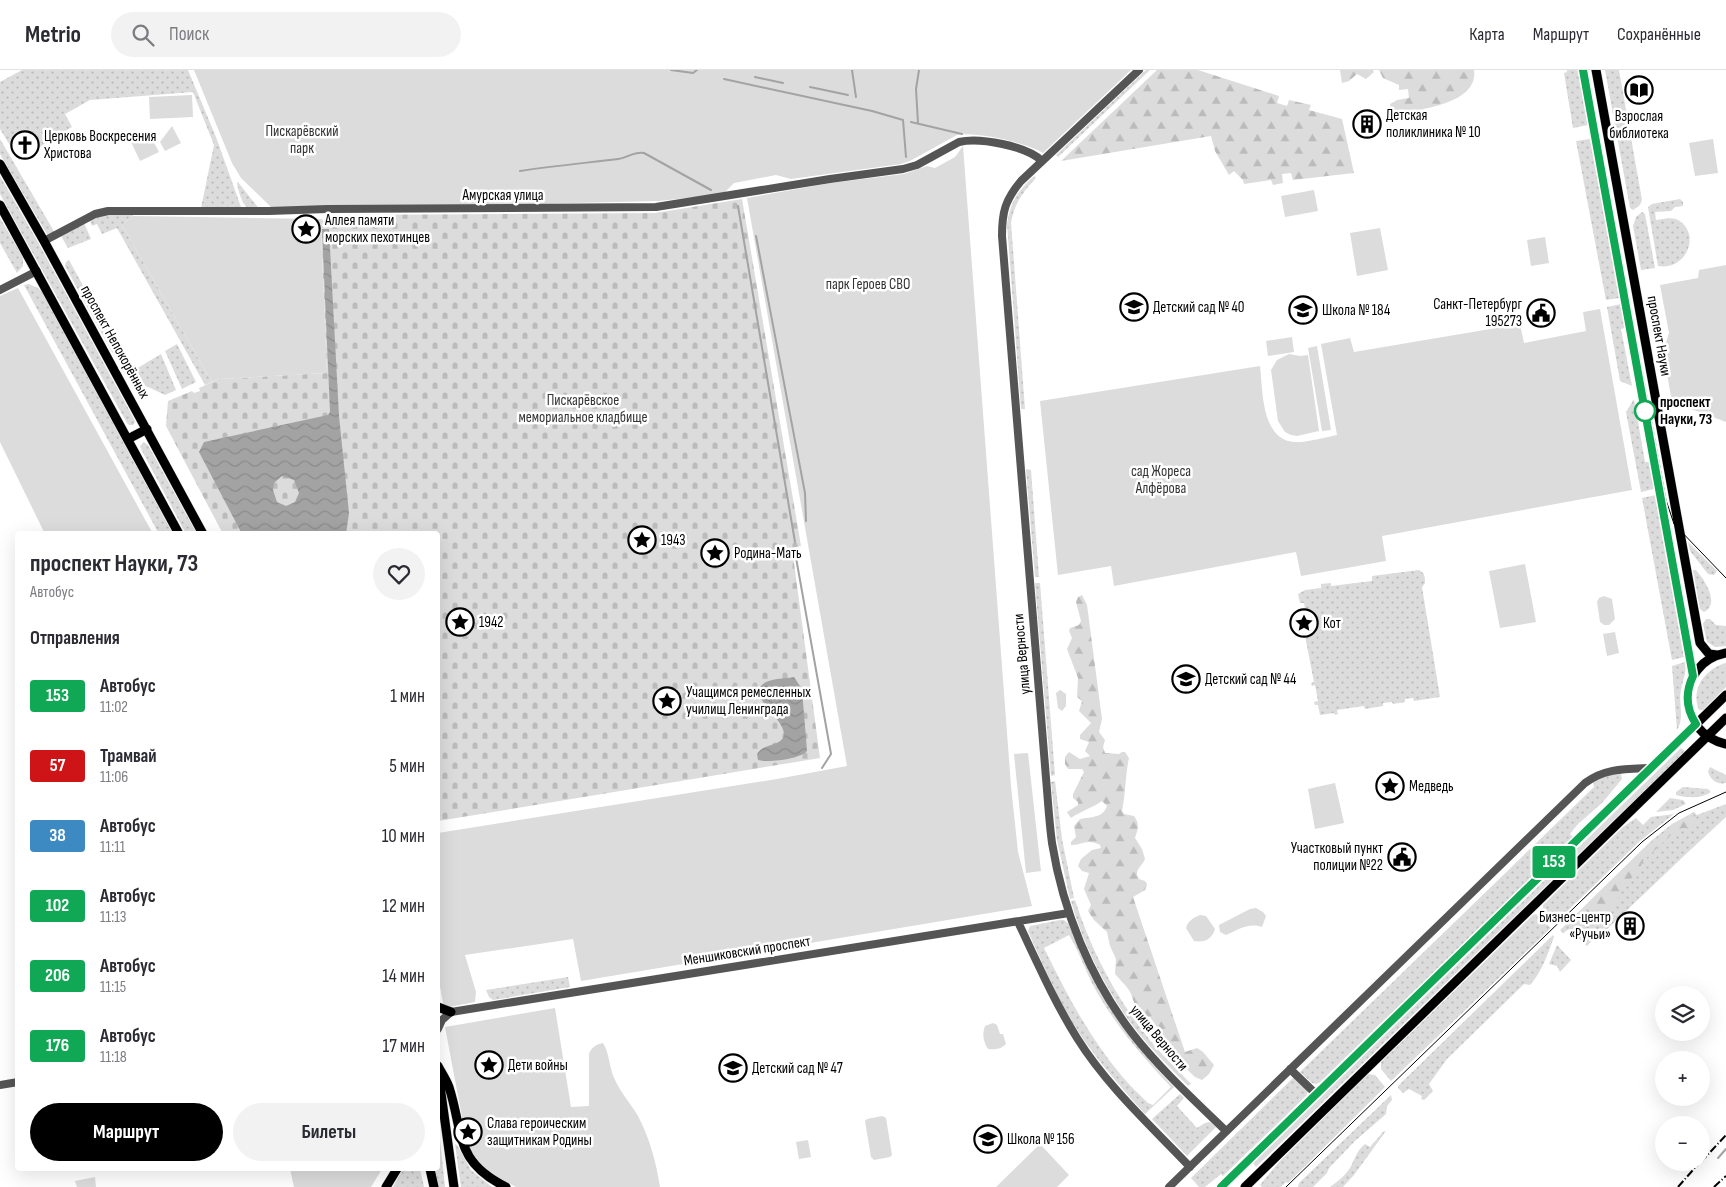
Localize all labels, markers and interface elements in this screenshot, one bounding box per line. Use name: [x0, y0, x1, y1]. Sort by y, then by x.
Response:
search box: [111, 12, 461, 57]
text: Metrio: [25, 20, 81, 49]
icon: search: [129, 21, 157, 49]
text: Поиск: [169, 23, 209, 46]
text: Карта: [1469, 24, 1505, 45]
text: Маршрут: [1533, 24, 1589, 45]
text: Сохранённые: [1617, 24, 1701, 45]
library icon: Взрослая библиотека: [1624, 75, 1654, 105]
place label: Детская поликлиника № 10: [1386, 106, 1481, 142]
place label: Взрослая библиотека: [1609, 107, 1669, 143]
building icon: Детская поликлиника № 10: [1352, 109, 1382, 139]
park label: Пискарёвский парк: [265, 122, 339, 158]
place label: Церковь Воскресения Христова: [43, 127, 157, 163]
church icon: Церковь Воскресения Христова: [10, 130, 40, 160]
street label: Амурская улица: [461, 186, 544, 205]
place label: Аллея памяти морских пехотинцев: [324, 211, 430, 247]
place icon: Аллея памяти морских пехотинцев: [291, 214, 321, 244]
park label: парк Героев СВО: [826, 275, 910, 294]
street label: проспект Непокорённых: [76, 282, 154, 402]
school or university icon: Детский сад № 40: [1119, 292, 1149, 322]
street label: проспект Науки: [1643, 294, 1675, 378]
school or university icon: Школа № 184: [1288, 295, 1318, 325]
place label: Санкт-Петербург 195273: [1433, 295, 1523, 331]
place label: Детский сад № 40: [1153, 298, 1245, 317]
public building icon: Санкт-Петербург 195273: [1526, 298, 1556, 328]
place label: Школа № 184: [1322, 301, 1390, 320]
park label: Пискарёвское мемориальное кладбище: [518, 391, 648, 427]
place label: проспект Науки, 73: [1660, 393, 1713, 429]
marker: проспект Науки, 73: [1634, 400, 1656, 422]
park label: сад Жореса Алфёрова: [1131, 462, 1191, 498]
place icon: 1943: [627, 525, 657, 555]
place label: 1943: [661, 531, 686, 550]
place icon: Родина-Мать: [700, 538, 730, 568]
place label: Родина-Мать: [734, 544, 802, 563]
button: heart: [373, 548, 425, 600]
text: проспект Науки, 73: [30, 549, 198, 578]
text: Автобус: [30, 583, 74, 602]
place icon: 1942: [445, 607, 475, 637]
place icon: Кот: [1289, 608, 1319, 638]
place label: 1942: [479, 613, 503, 632]
street label: улица Верности: [1009, 613, 1035, 695]
place label: Кот: [1323, 614, 1341, 633]
text: Отправления: [30, 627, 120, 650]
school or university icon: Детский сад № 44: [1171, 664, 1201, 694]
place label: Детский сад № 44: [1205, 670, 1296, 689]
text: Автобус: [100, 675, 156, 698]
place label: Учащимся ремесленных училищ Ленинграда: [686, 683, 811, 719]
text: 153: [46, 685, 69, 706]
text: 1 мин: [390, 685, 425, 708]
place icon: Учащимся ремесленных училищ Ленинграда: [652, 686, 682, 716]
text: 11:02: [100, 698, 128, 717]
text: Трамвай: [100, 745, 157, 768]
text: 57: [50, 755, 65, 776]
text: 5 мин: [389, 755, 425, 778]
text: 11:06: [100, 768, 128, 787]
place icon: Медведь: [1375, 771, 1405, 801]
place label: Медведь: [1409, 777, 1454, 796]
text: Автобус: [100, 815, 156, 838]
text: 38: [49, 825, 66, 846]
text: 10 мин: [382, 825, 425, 848]
text: 11:11: [100, 838, 125, 857]
place label: Участковый пункт полиции №22: [1291, 839, 1383, 875]
public building icon: Участковый пункт полиции №22: [1387, 842, 1417, 872]
line badge: 153: [1525, 846, 1583, 878]
text: 153: [1542, 851, 1566, 872]
text: Автобус: [100, 885, 156, 908]
text: 102: [46, 895, 69, 916]
text: 12 мин: [382, 895, 425, 918]
text: 11:13: [100, 908, 127, 927]
place label: Бизнес-центр «Ручьи»: [1539, 908, 1611, 944]
building icon: Бизнес-центр «Ручьи»: [1615, 911, 1645, 941]
street label: Меншиковский проспект: [682, 932, 812, 970]
text: Автобус: [100, 955, 156, 978]
text: 206: [45, 965, 70, 986]
text: 14 мин: [382, 965, 425, 988]
text: 11:15: [100, 978, 126, 997]
map controls: [1655, 986, 1710, 1171]
button: layers: [1655, 986, 1710, 1041]
street label: улица Верности: [1126, 1001, 1192, 1075]
text: Автобус: [100, 1025, 156, 1048]
text: 176: [46, 1035, 69, 1056]
text: 17 мин: [383, 1035, 425, 1058]
text: 11:18: [100, 1048, 127, 1067]
place icon: Дети войны: [474, 1050, 504, 1080]
button: +: [1655, 1051, 1710, 1106]
school or university icon: Детский сад № 47: [718, 1053, 748, 1083]
place label: Дети войны: [508, 1056, 568, 1075]
place label: Детский сад № 47: [752, 1059, 843, 1078]
button: Маршрут: [30, 1103, 223, 1161]
button: Билеты: [233, 1103, 425, 1161]
place label: Слава героическим защитникам Родины: [487, 1114, 592, 1150]
button: −: [1655, 1116, 1710, 1171]
place icon: Слава героическим защитникам Родины: [453, 1117, 483, 1147]
school or university icon: Школа № 156: [973, 1124, 1003, 1154]
place label: Школа № 156: [1007, 1130, 1075, 1149]

